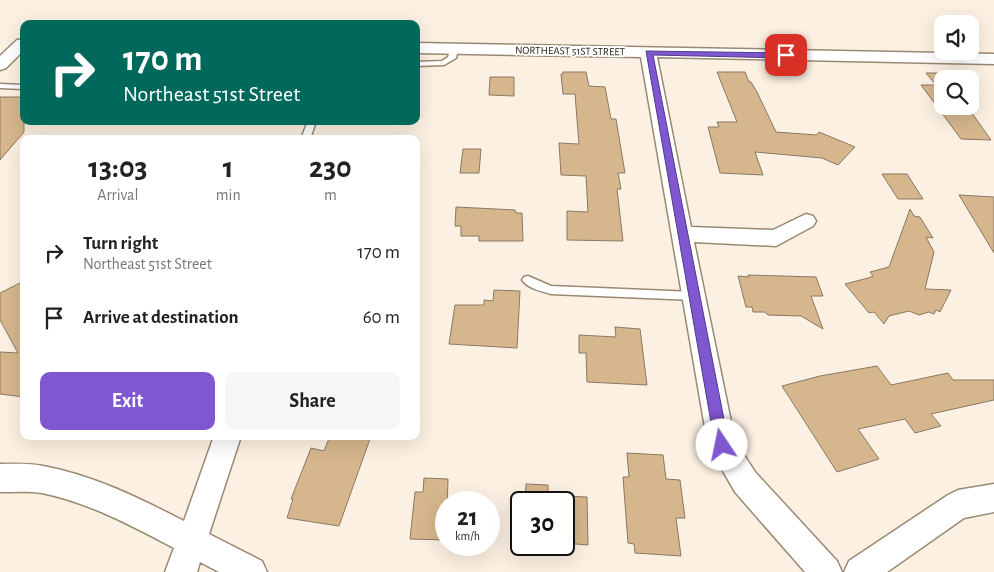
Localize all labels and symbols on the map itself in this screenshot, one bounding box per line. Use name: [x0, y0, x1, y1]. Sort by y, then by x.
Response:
pin: [765, 34, 807, 76]
street label: NORTHEAST 51ST STREET: [515, 45, 626, 57]
position arrow: [695, 418, 747, 470]
speed limit sign: 30: [510, 491, 575, 556]

